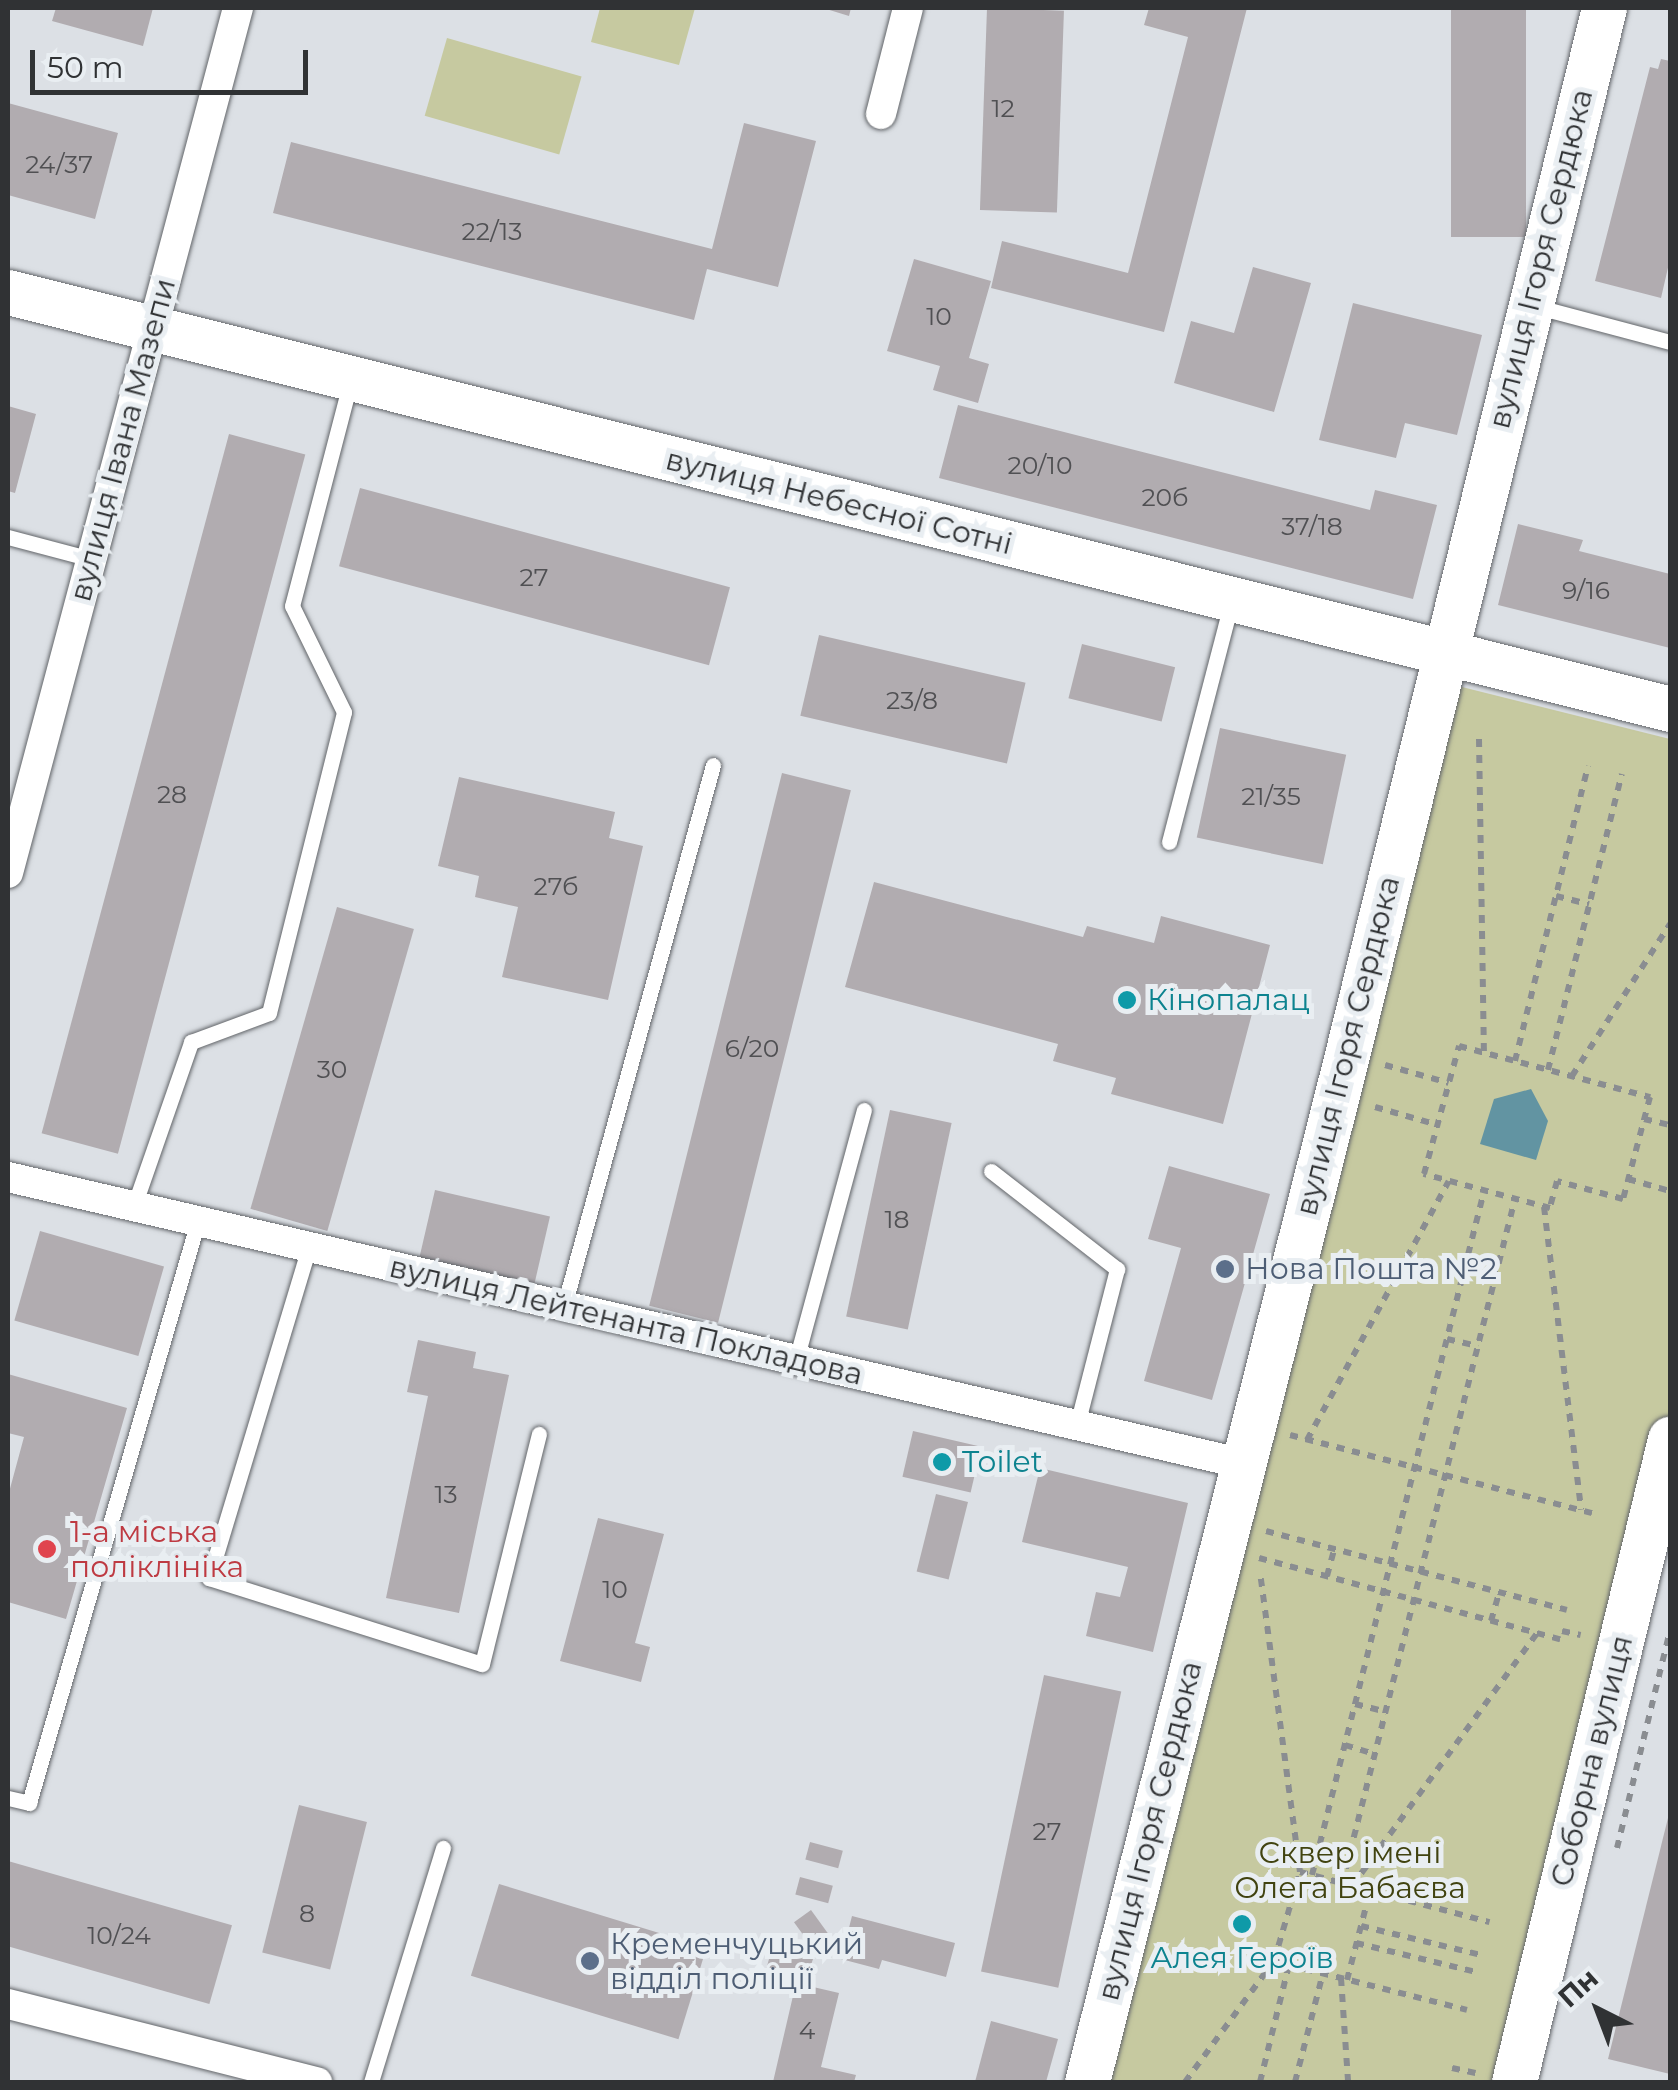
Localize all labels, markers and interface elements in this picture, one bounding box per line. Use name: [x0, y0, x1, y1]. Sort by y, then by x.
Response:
scale bar: [35, 30, 312, 92]
text: 50 m: [47, 49, 124, 86]
street label: вулиця Ігоря Сердюка: [1481, 86, 1601, 432]
house number: 12: [991, 93, 1015, 123]
house number: 24/37: [25, 149, 93, 179]
house number: 22/13: [462, 216, 522, 246]
street label: вулиця Івана Мазепи: [63, 275, 183, 605]
house number: 10: [926, 301, 952, 331]
street label: вулиця Небесної Сотні: [662, 441, 1016, 563]
house number: 20/10: [1008, 450, 1072, 480]
house number: 20б: [1141, 482, 1189, 512]
house number: 37/18: [1281, 511, 1343, 541]
house number: 27: [520, 562, 548, 592]
house number: 9/16: [1562, 575, 1610, 605]
house number: 23/8: [886, 685, 938, 715]
house number: 28: [157, 779, 187, 809]
house number: 21/35: [1241, 781, 1301, 811]
house number: 27б: [534, 871, 578, 901]
street label: вулиця Ігоря Сердюка: [1288, 873, 1408, 1219]
place label: Кінопалац: [1147, 982, 1310, 1018]
marker: Кінопалац: [1116, 989, 1138, 1011]
house number: 6/20: [725, 1033, 779, 1063]
house number: 30: [317, 1054, 347, 1084]
house number: 18: [885, 1204, 909, 1234]
street label: вулиця Лейтенанта Покладова: [386, 1249, 866, 1393]
place label: Нова Пошта №2: [1245, 1251, 1497, 1287]
marker: Нова Пошта №2: [1214, 1258, 1236, 1280]
place label: Toilet: [962, 1444, 1043, 1480]
marker: Toilet: [931, 1451, 953, 1473]
house number: 13: [434, 1479, 458, 1509]
place label: 1-а міська поліклініка: [70, 1514, 244, 1584]
marker: 1-а міська поліклініка: [34, 1536, 60, 1562]
house number: 10: [602, 1574, 628, 1604]
street label: Соборна вулиця: [1543, 1632, 1641, 1890]
street label: вулиця Ігоря Сердюка: [1090, 1658, 1210, 2004]
house number: 27: [1033, 1816, 1061, 1846]
park label: Сквер імені Олега Бабаєва: [1234, 1835, 1466, 1906]
house number: 8: [299, 1898, 315, 1928]
marker: Алея Героїв: [1231, 1913, 1253, 1935]
house number: 10/24: [87, 1920, 151, 1950]
place label: Кременчуцький відділ поліції: [610, 1926, 863, 1996]
place label: Алея Героїв: [1150, 1940, 1334, 1976]
marker: Кременчуцький відділ поліції: [579, 1950, 601, 1972]
north arrow: [1548, 1960, 1648, 2060]
text: Пн: [1551, 1961, 1605, 2014]
house number: 4: [799, 2015, 815, 2045]

